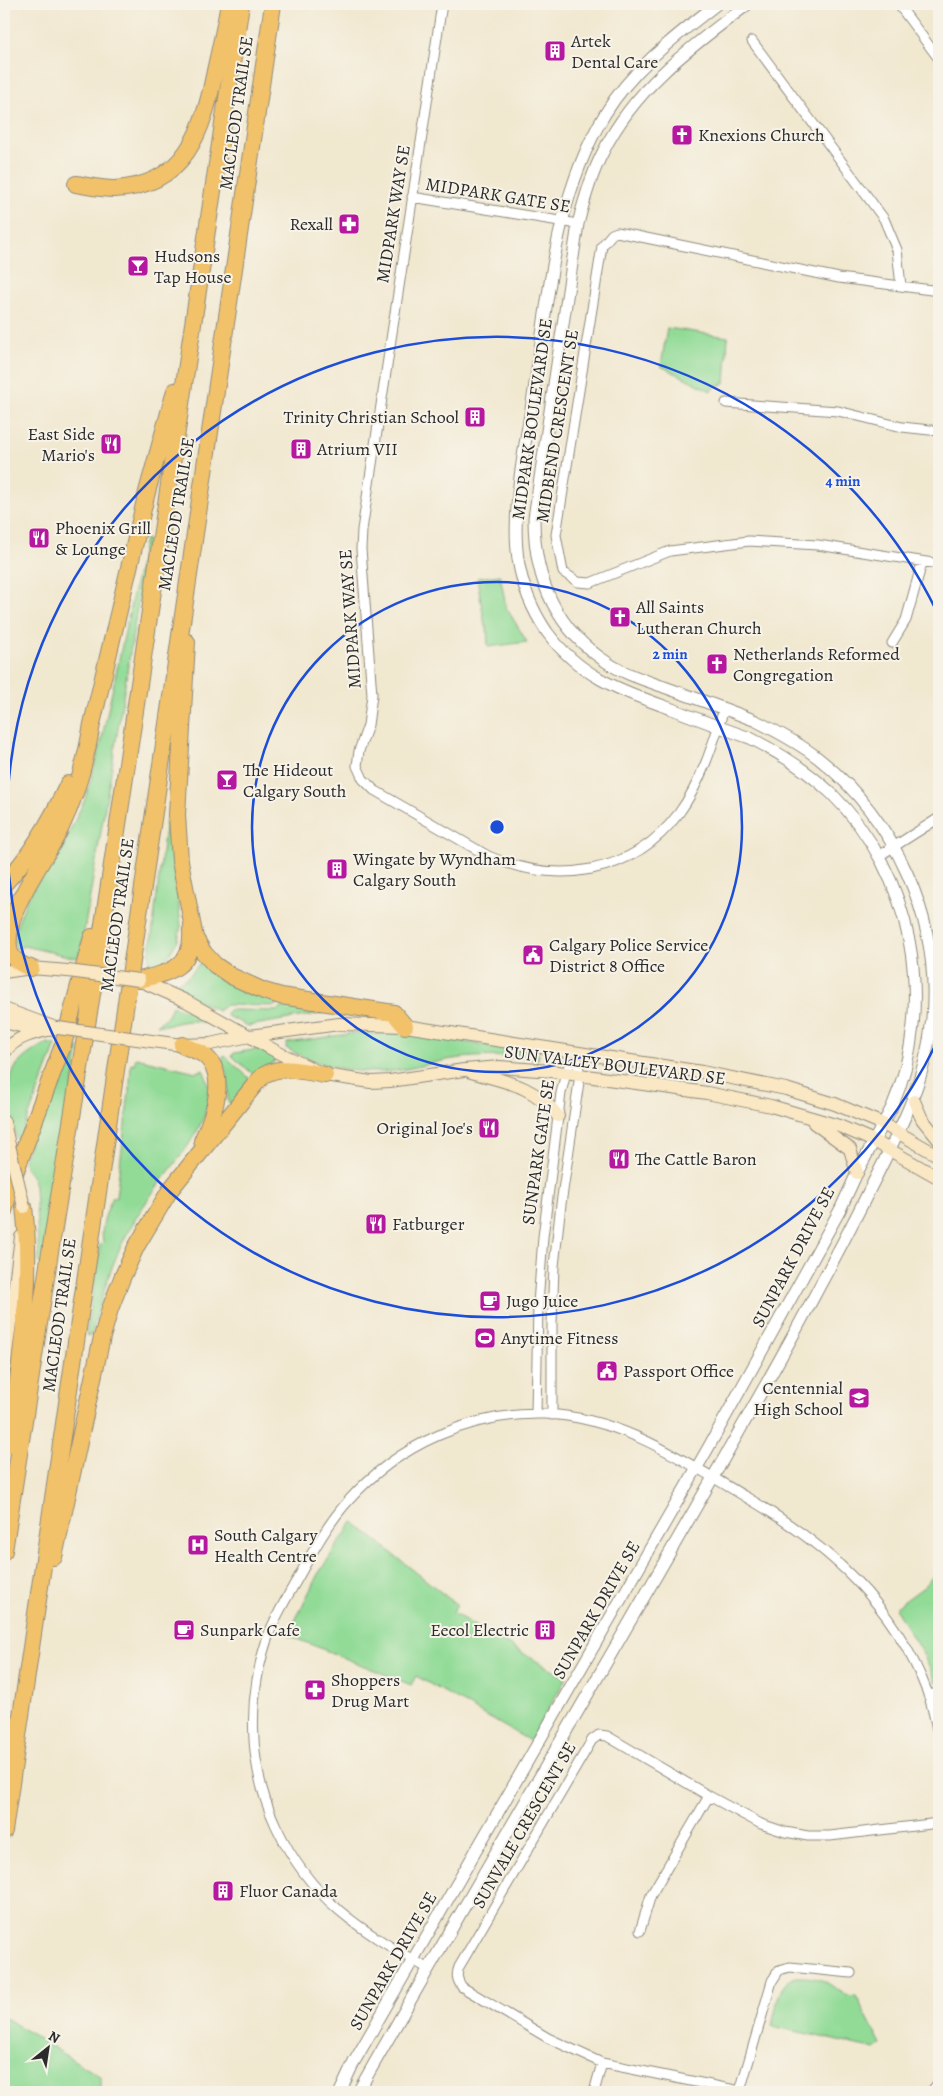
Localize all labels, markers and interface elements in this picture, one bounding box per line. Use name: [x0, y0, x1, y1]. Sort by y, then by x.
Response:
place label: Artek Dental Care: [570, 29, 658, 74]
street label: MACLEOD TRAIL SE: [213, 34, 259, 192]
building icon: Artek Dental Care: [543, 39, 567, 63]
church icon: Knexions Church: [670, 123, 694, 147]
place label: Knexions Church: [698, 123, 825, 147]
street label: MIDPARK WAY SE: [370, 143, 416, 285]
street label: MIDPARK GATE SE: [424, 172, 572, 218]
place label: Rexall: [289, 212, 334, 236]
pharmacy icon: Rexall: [337, 212, 361, 236]
place label: Hudsons Tap House: [154, 244, 232, 289]
bar icon: Hudsons Tap House: [126, 254, 150, 278]
street label: MIDPARK BOULEVARD SE: [506, 317, 558, 521]
street label: MIDBEND CRESCENT SE: [530, 328, 584, 524]
place label: Trinity Christian School: [284, 405, 460, 429]
building icon: Trinity Christian School: [463, 405, 487, 429]
place label: East Side Mario's: [27, 422, 95, 467]
restaurant icon: East Side Mario's: [99, 432, 123, 456]
street label: MACLEOD TRAIL SE: [152, 435, 200, 593]
building icon: Atrium VII: [289, 437, 313, 461]
place label: Atrium VII: [316, 437, 398, 461]
text: 4 min: [825, 471, 861, 491]
place label: Phoenix Grill & Lounge: [55, 516, 152, 561]
restaurant icon: Phoenix Grill & Lounge: [27, 526, 51, 550]
street label: MIDPARK WAY SE: [333, 549, 367, 689]
place label: All Saints Lutheran Church: [635, 595, 762, 640]
church icon: All Saints Lutheran Church: [608, 605, 632, 629]
place label: Netherlands Reformed Congregation: [733, 642, 900, 687]
text: 2 min: [652, 644, 688, 664]
church icon: Netherlands Reformed Congregation: [705, 652, 729, 676]
place label: The Hideout Calgary South: [243, 758, 347, 803]
bar icon: The Hideout Calgary South: [215, 768, 239, 792]
centre of rings: [488, 818, 506, 836]
street label: MACLEOD TRAIL SE: [94, 836, 140, 994]
place label: Wingate by Wyndham Calgary South: [352, 847, 516, 892]
building icon: Wingate by Wyndham Calgary South: [325, 857, 349, 881]
place label: Calgary Police Service District 8 Office: [549, 933, 708, 978]
public building icon: Calgary Police Service District 8 Office: [521, 943, 545, 967]
street label: SUN VALLEY BOULEVARD SE: [503, 1040, 727, 1090]
street label: SUNPARK GATE SE: [516, 1078, 560, 1226]
place label: Original Joe's: [377, 1116, 473, 1140]
restaurant icon: Original Joe's: [477, 1116, 501, 1140]
restaurant icon: The Cattle Baron: [607, 1147, 631, 1171]
place label: The Cattle Baron: [635, 1147, 757, 1171]
street label: SUNPARK DRIVE SE: [746, 1182, 840, 1332]
restaurant icon: Fatburger: [364, 1212, 388, 1236]
place label: Fatburger: [392, 1212, 465, 1236]
street label: MACLEOD TRAIL SE: [36, 1236, 82, 1394]
cafe icon: Jugo Juice: [478, 1289, 502, 1313]
place label: Jugo Juice: [506, 1289, 578, 1313]
sports icon: Anytime Fitness: [473, 1326, 497, 1350]
place label: Anytime Fitness: [500, 1326, 619, 1350]
public building icon: Passport Office: [595, 1359, 619, 1383]
place label: Passport Office: [623, 1359, 734, 1383]
place label: Centennial High School: [754, 1376, 844, 1421]
school or university icon: Centennial High School: [847, 1386, 871, 1410]
place label: South Calgary Health Centre: [214, 1523, 318, 1568]
hospital icon: South Calgary Health Centre: [186, 1533, 210, 1557]
street label: SUNPARK DRIVE SE: [547, 1536, 645, 1684]
cafe icon: Sunpark Cafe: [172, 1618, 196, 1642]
place label: Sunpark Cafe: [200, 1618, 300, 1642]
place label: Eecol Electric: [430, 1618, 529, 1642]
building icon: Eecol Electric: [533, 1618, 557, 1642]
place label: Shoppers Drug Mart: [331, 1668, 409, 1713]
pharmacy icon: Shoppers Drug Mart: [303, 1678, 327, 1702]
street label: SUNVALE CRESCENT SE: [466, 1737, 582, 1913]
building icon: Fluor Canada: [211, 1879, 235, 1903]
place label: Fluor Canada: [239, 1879, 338, 1903]
street label: SUNPARK DRIVE SE: [344, 1887, 442, 2035]
north arrow: [22, 2024, 72, 2074]
text: N: [45, 2026, 63, 2048]

